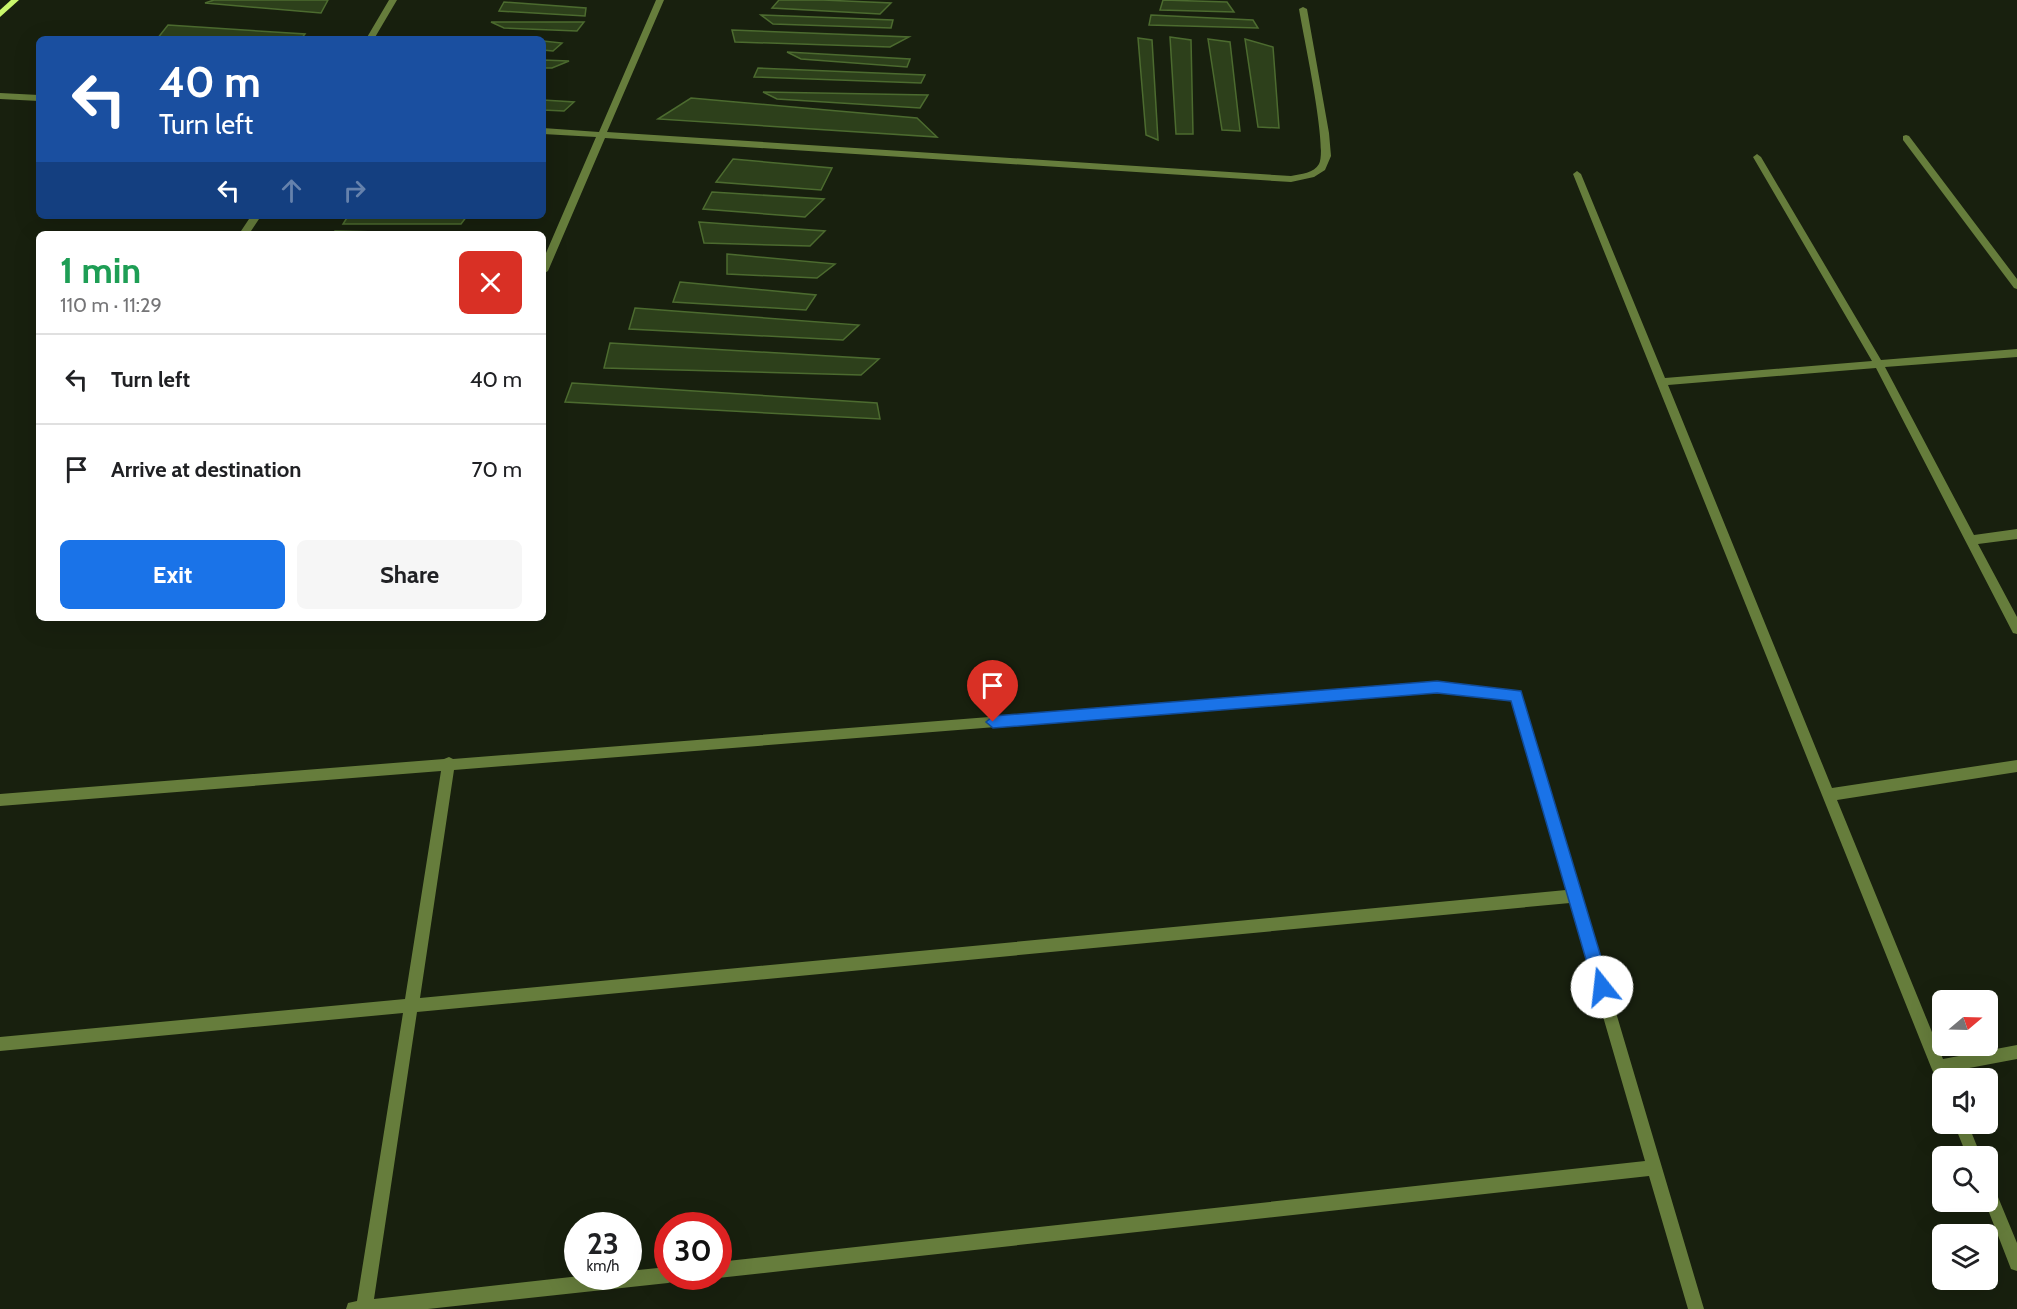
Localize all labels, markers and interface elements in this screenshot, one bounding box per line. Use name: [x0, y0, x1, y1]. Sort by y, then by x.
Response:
text: 40 m: [159, 56, 261, 108]
icon: left: [60, 60, 138, 138]
text: Turn left: [159, 108, 253, 141]
icon: left: [212, 174, 245, 207]
icon: ahead: [275, 174, 308, 207]
icon: right: [338, 174, 371, 207]
text: 1 min: [60, 248, 141, 292]
button: close: [459, 251, 522, 314]
text: 110 m · 11:29: [60, 293, 162, 317]
icon: left: [60, 363, 93, 396]
text: Turn left: [111, 366, 190, 393]
text: 40 m: [470, 366, 522, 393]
icon: arrive: [60, 453, 93, 486]
text: Arrive at destination: [111, 456, 301, 483]
text: 70 m: [472, 456, 522, 483]
button: Exit: [60, 540, 285, 609]
button: Share: [297, 540, 522, 609]
pin: [967, 660, 1018, 722]
icon: arrive: [976, 669, 1009, 702]
position arrow: [1570, 955, 1634, 1019]
north arrow: [1932, 990, 1998, 1056]
map controls: [1932, 990, 1998, 1290]
button: sound: [1932, 1068, 1998, 1134]
button: search: [1932, 1146, 1998, 1212]
speed limit sign: 30: [654, 1212, 732, 1290]
button: layers: [1932, 1224, 1998, 1290]
text: 23: [587, 1225, 619, 1262]
text: km/h: [587, 1257, 619, 1275]

